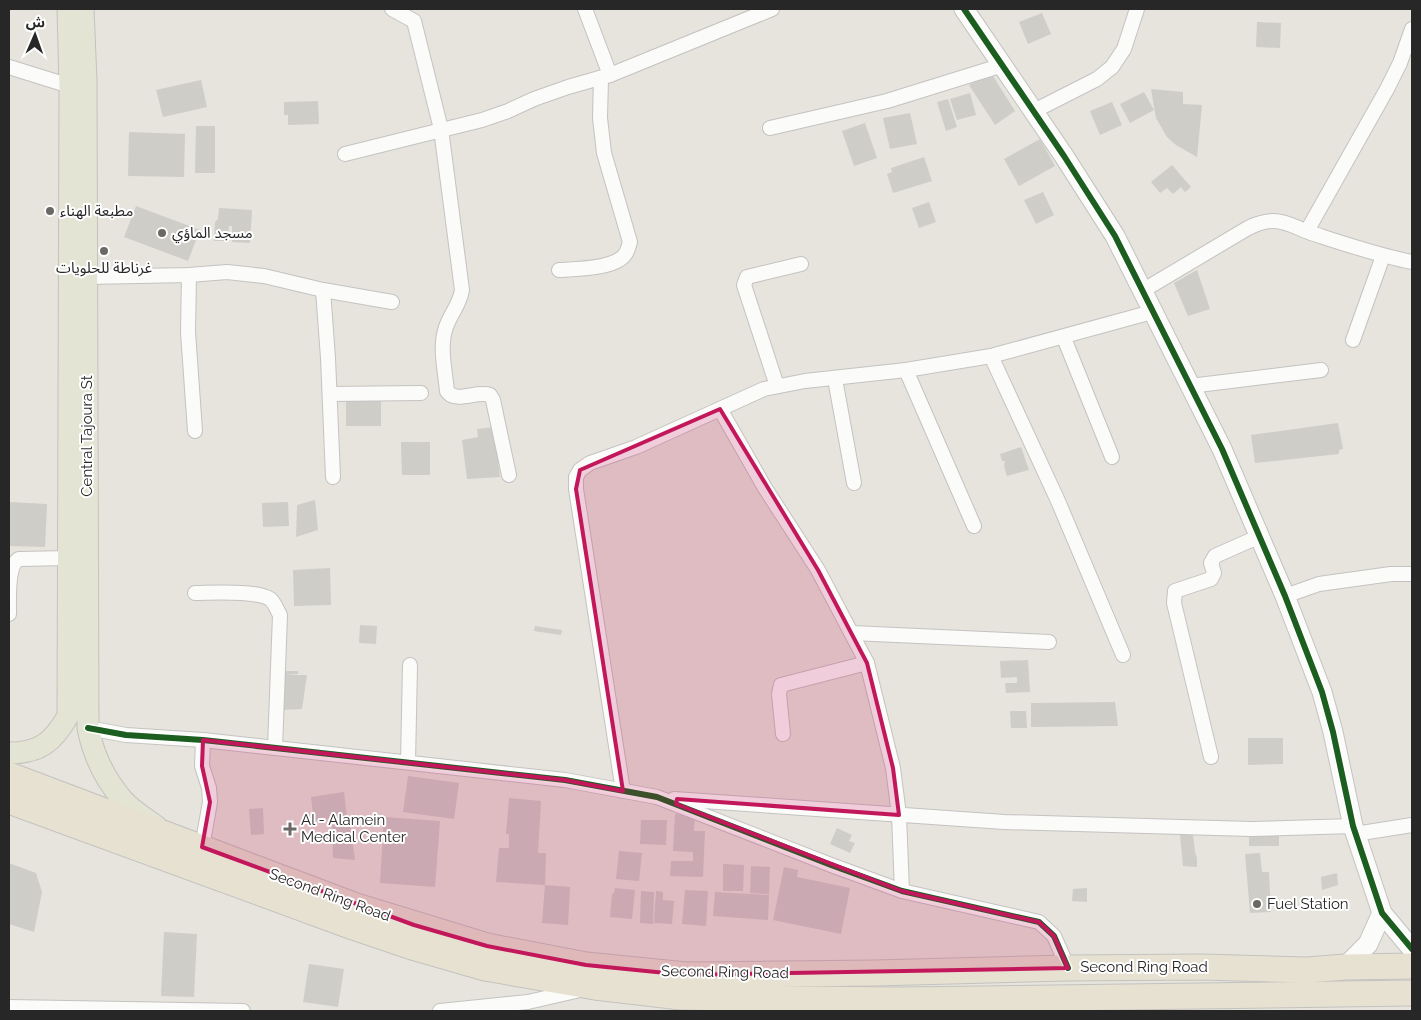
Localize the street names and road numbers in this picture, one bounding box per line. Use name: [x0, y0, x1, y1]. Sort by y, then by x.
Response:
street label: Central Tajoura St: [78, 375, 96, 497]
street label: Second Ring Road: [267, 865, 393, 925]
street label: Second Ring Road: [1080, 958, 1208, 976]
street label: Second Ring Road: [661, 962, 789, 982]

